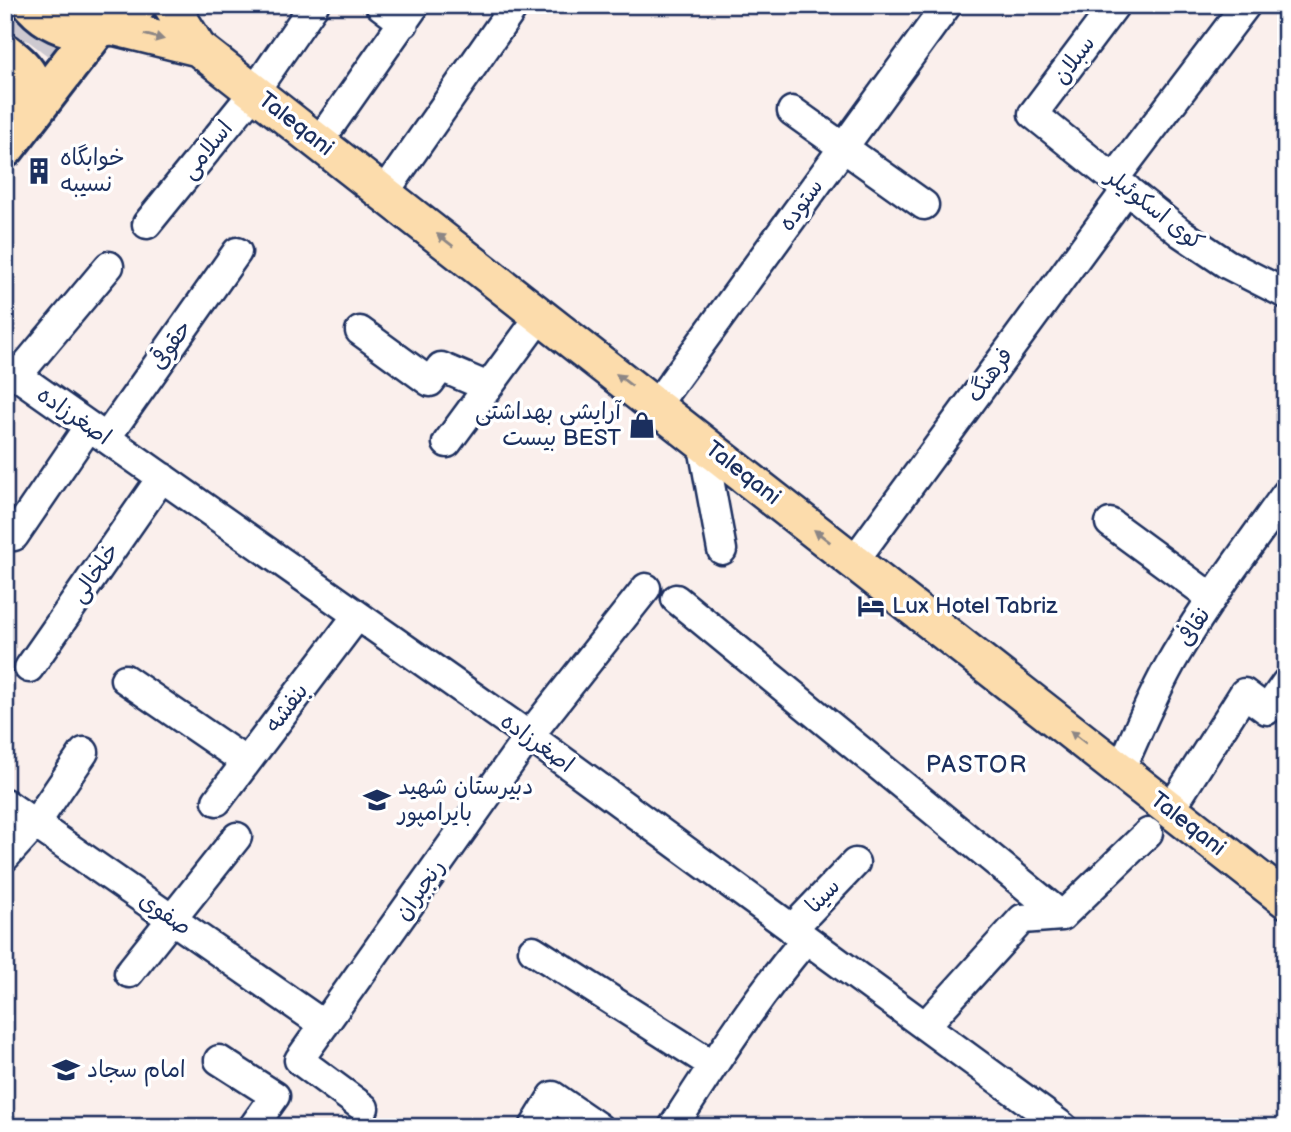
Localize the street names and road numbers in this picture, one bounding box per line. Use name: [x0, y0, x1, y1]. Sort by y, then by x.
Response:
street label: سبلان: [1047, 30, 1101, 90]
street label: Taleqani: [253, 86, 339, 162]
street label: اسلامی: [175, 115, 239, 185]
street label: کوی اسکوئیلر: [1099, 162, 1209, 257]
street label: ستوده: [773, 173, 829, 237]
street label: حقوقی: [143, 314, 198, 375]
street label: فرهنگ: [961, 342, 1019, 408]
street label: اصغرزاده: [32, 380, 116, 452]
street label: Taleqani: [700, 435, 786, 511]
street label: خلخالی: [64, 538, 126, 608]
street label: نقافی: [1169, 601, 1217, 652]
street label: بنفشه: [259, 678, 315, 738]
street label: اصغرزاده: [495, 707, 579, 779]
street label: Taleqani: [1145, 786, 1231, 862]
street label: رنجبران: [389, 854, 451, 926]
street label: سینا: [800, 873, 846, 919]
street label: صفوی: [133, 886, 197, 942]

